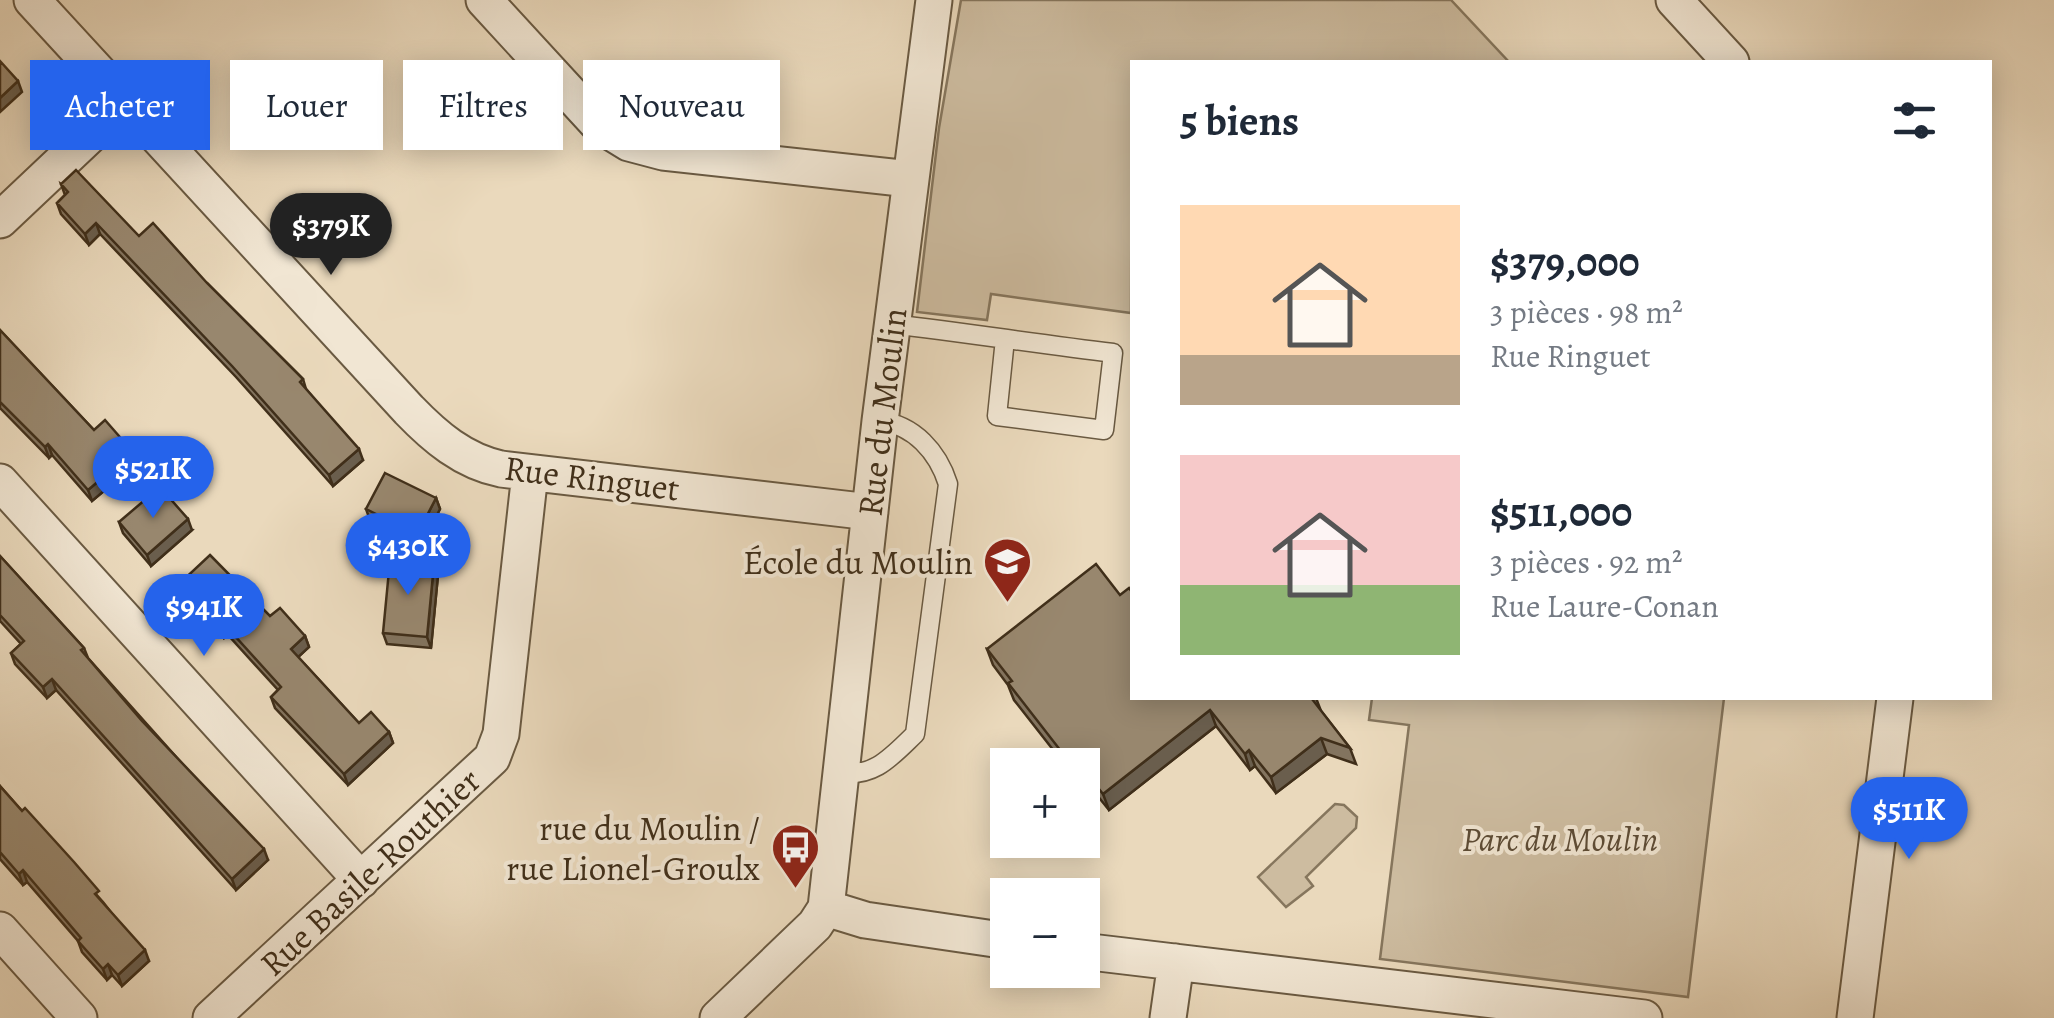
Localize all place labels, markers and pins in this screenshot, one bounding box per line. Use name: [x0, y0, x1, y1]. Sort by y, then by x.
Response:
pin: $379K: [261, 193, 401, 278]
pin: $521K: [83, 436, 223, 521]
pin: $430K: [338, 513, 478, 598]
school or university icon: École du Moulin: [982, 536, 1034, 604]
place label: École du Moulin: [743, 538, 973, 586]
pin: $941K: [134, 574, 274, 659]
pin: $511K: [1839, 777, 1979, 862]
place label: rue du Moulin / rue Lionel-Groulx: [506, 804, 760, 892]
bus stop icon: rue du Moulin / rue Lionel-Groulx: [769, 822, 821, 890]

